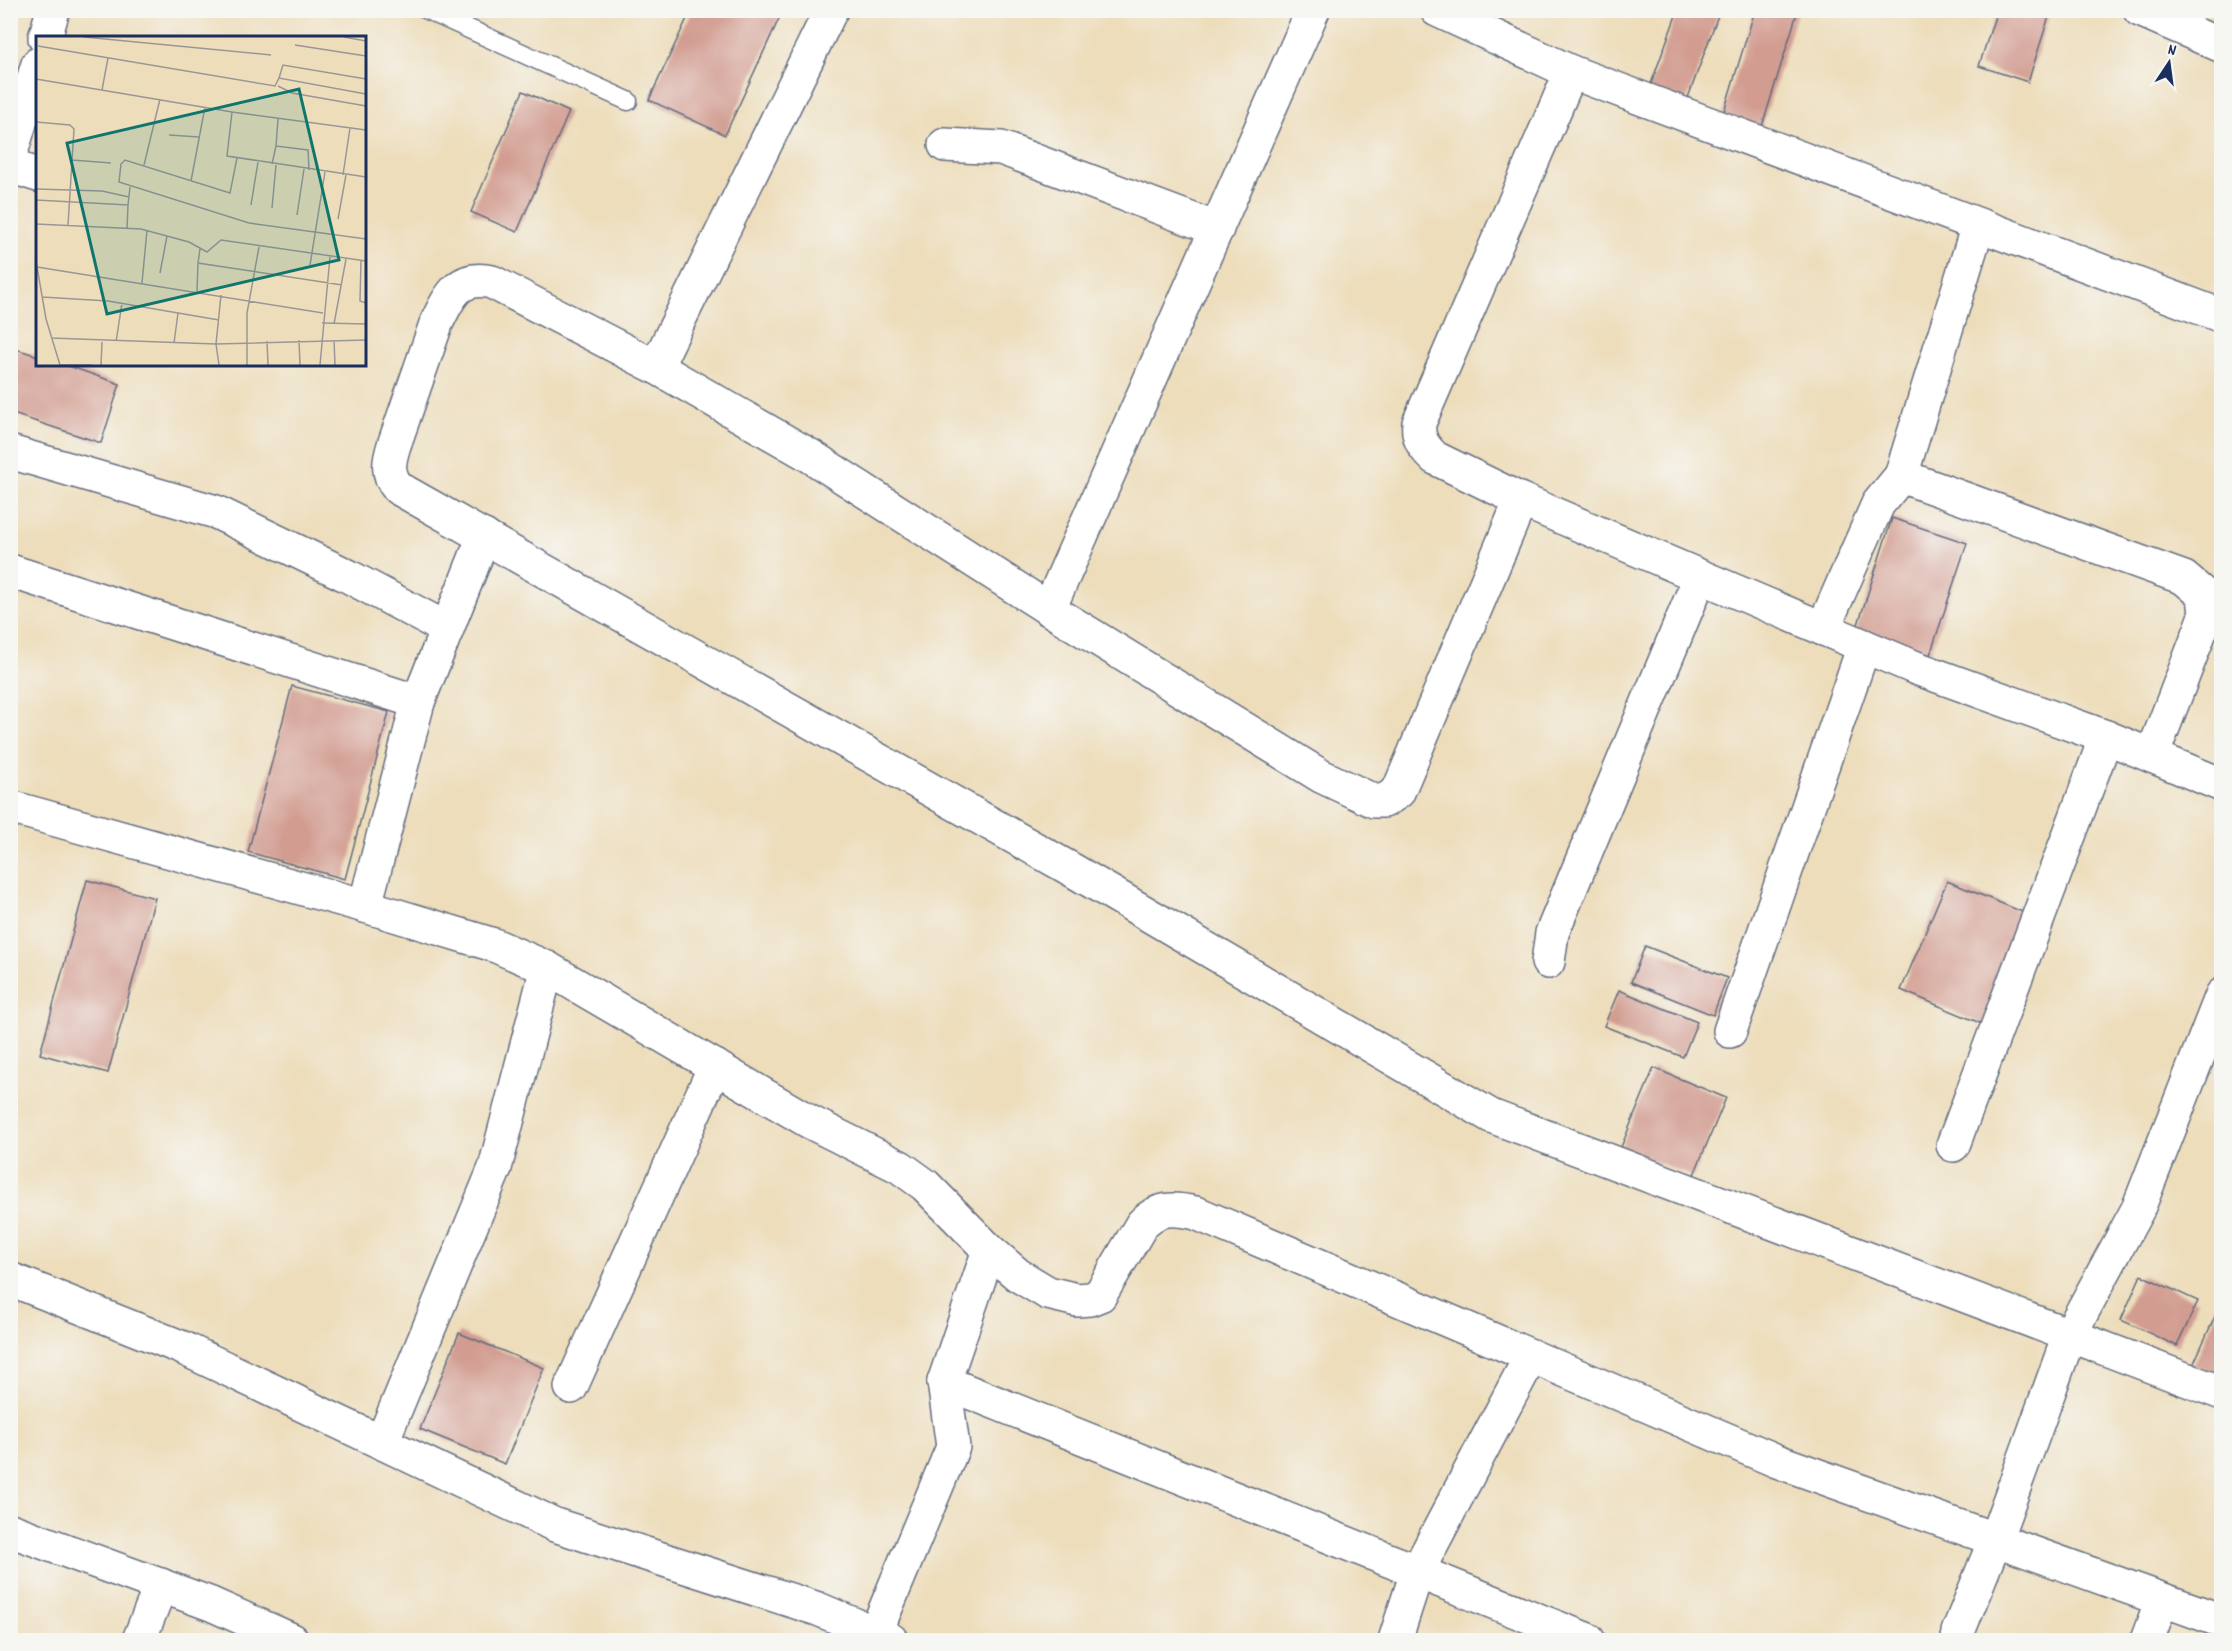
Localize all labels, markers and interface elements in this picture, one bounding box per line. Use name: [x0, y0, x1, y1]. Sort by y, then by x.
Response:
north arrow: [2139, 33, 2199, 93]
inset map: [36, 36, 366, 366]
text: N: [2165, 39, 2178, 63]

